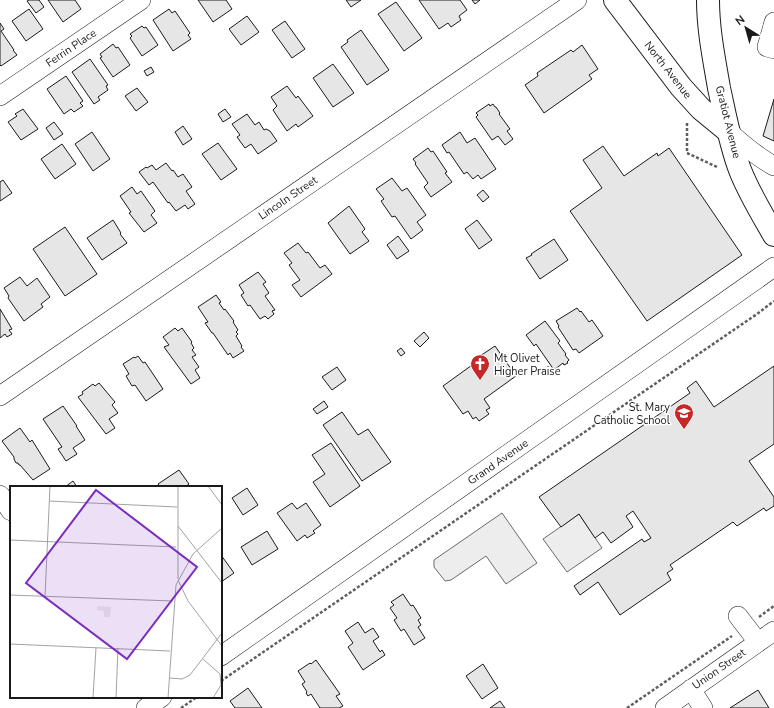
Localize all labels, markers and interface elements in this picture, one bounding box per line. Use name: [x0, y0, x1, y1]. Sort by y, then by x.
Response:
north arrow: [726, 8, 766, 48]
text: N: [732, 12, 748, 29]
street label: Ferrin Place: [43, 25, 99, 70]
street label: North Avenue: [641, 38, 695, 102]
street label: Gratiot Avenue: [712, 84, 744, 160]
street label: Lincoln Street: [256, 173, 321, 223]
place label: Mt Olivet Higher Praise: [494, 351, 561, 379]
church icon: Mt Olivet Higher Praise: [469, 353, 491, 381]
place label: St. Mary Catholic School: [593, 400, 671, 428]
school or university icon: St. Mary Catholic School: [673, 402, 695, 430]
street label: Grand Avenue: [465, 436, 531, 488]
inset map: [10, 486, 222, 698]
street label: Union Street: [689, 645, 749, 693]

